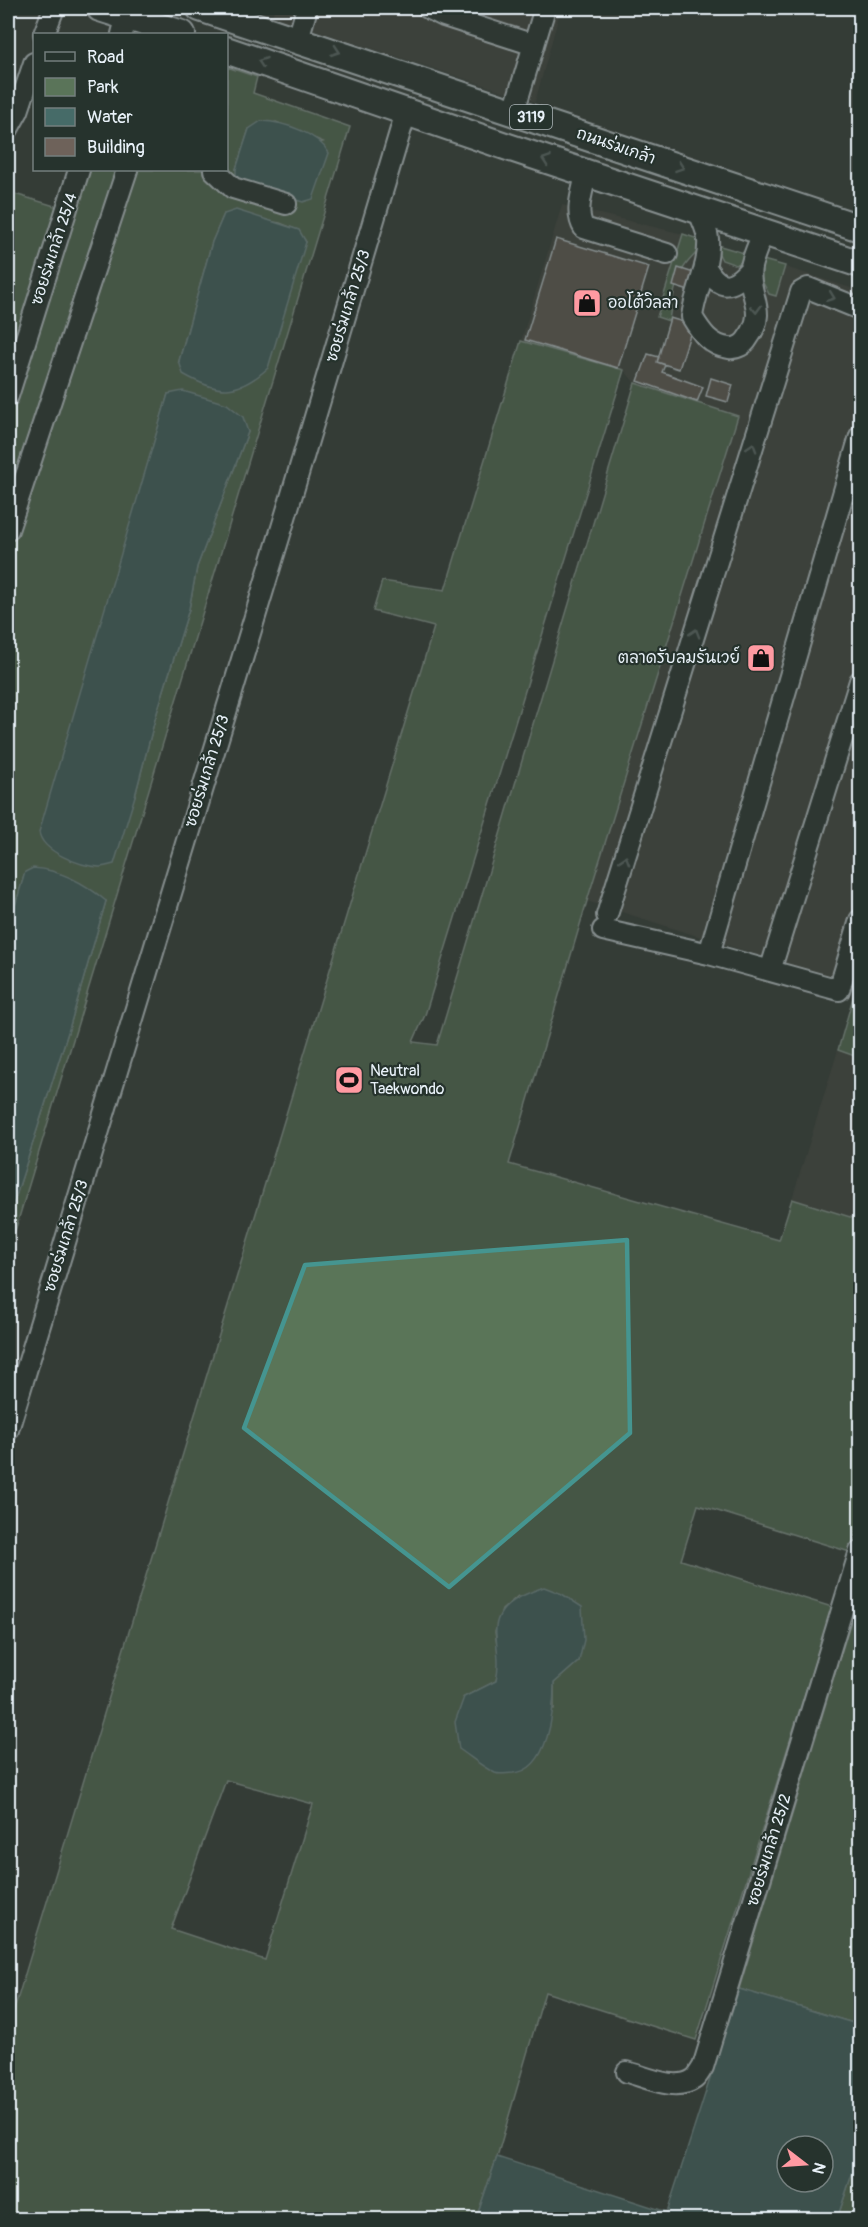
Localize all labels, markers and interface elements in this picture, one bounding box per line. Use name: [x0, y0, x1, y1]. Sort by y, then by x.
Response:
legend: [33, 33, 228, 171]
one-way arrow: [330, 44, 341, 57]
text: Road: [87, 46, 124, 69]
one-way arrow: [257, 57, 268, 70]
text: Park: [87, 76, 119, 99]
road number: 3119: [510, 105, 552, 129]
text: Water: [87, 106, 133, 129]
street label: ถนนร่มเกล้า: [574, 121, 659, 169]
text: Building: [87, 136, 145, 159]
one-way arrow: [541, 155, 552, 167]
one-way arrow: [674, 160, 685, 172]
street label: ซอยร่มเกล้า 25/4: [25, 190, 82, 308]
street label: ซอยร่มเกล้า 25/3: [319, 247, 375, 365]
shop icon: ออโต้วิลล่า: [571, 287, 603, 319]
one-way arrow: [825, 289, 835, 302]
place label: ออโต้วิลล่า: [608, 291, 679, 313]
one-way arrow: [750, 305, 763, 314]
one-way arrow: [745, 442, 758, 453]
one-way arrow: [688, 628, 700, 639]
shop icon: ตลาดรับลมรันเวย์: [745, 642, 777, 674]
place label: ตลาดรับลมรันเวย์: [618, 646, 740, 668]
street label: ซอยร่มเกล้า 25/3: [178, 712, 234, 830]
one-way arrow: [617, 855, 630, 865]
place label: Neutral Taekwondo: [370, 1061, 445, 1099]
sports icon: Neutral Taekwondo: [333, 1064, 365, 1096]
street label: ซอยร่มเกล้า 25/3: [37, 1177, 93, 1295]
street label: ซอยร่มเกล้า 25/2: [740, 1791, 796, 1909]
north arrow: [775, 2134, 835, 2194]
text: N: [807, 2160, 830, 2176]

